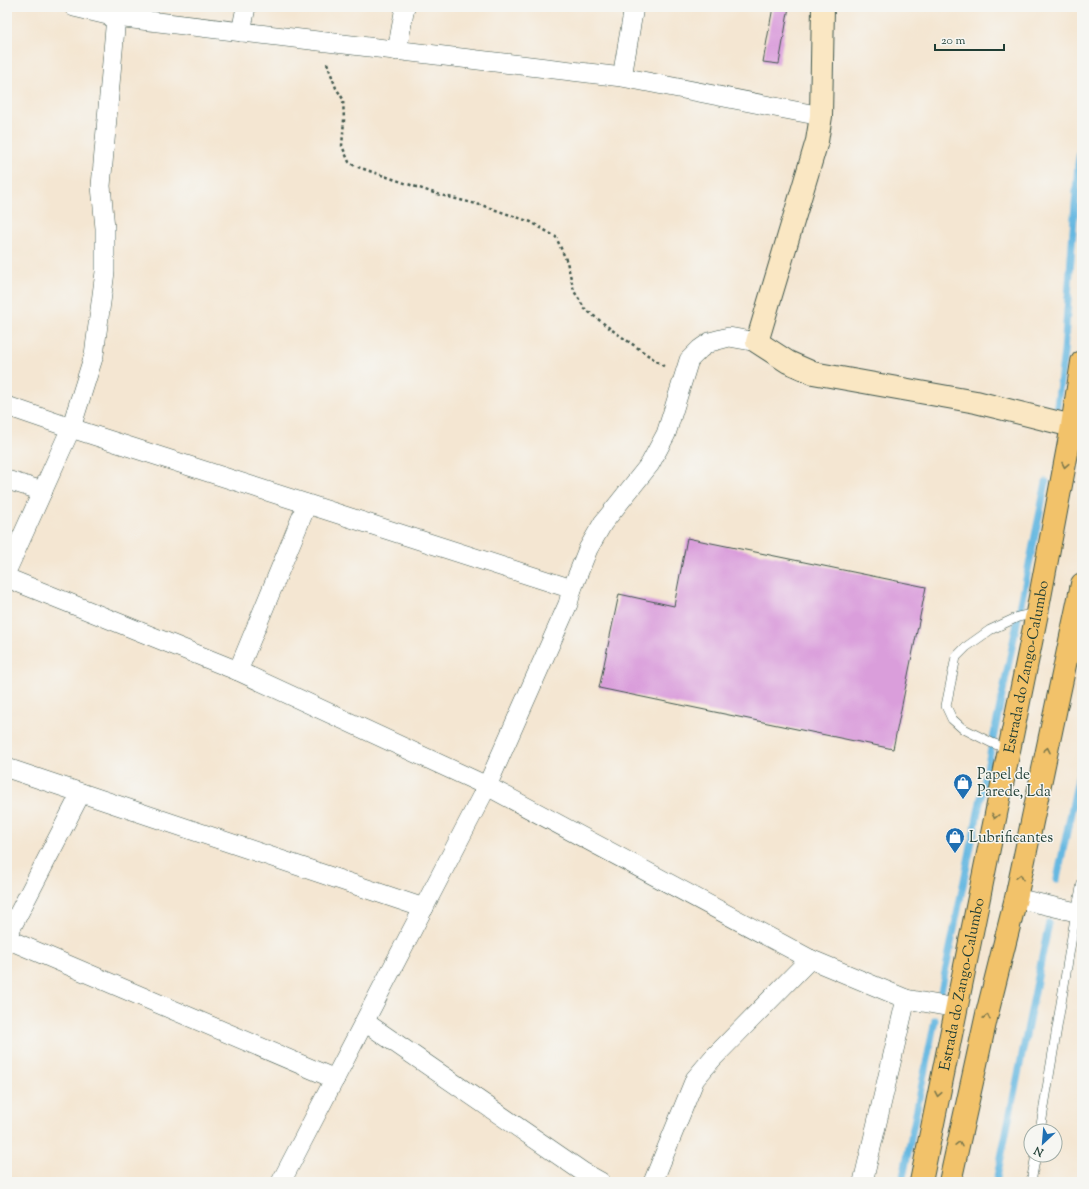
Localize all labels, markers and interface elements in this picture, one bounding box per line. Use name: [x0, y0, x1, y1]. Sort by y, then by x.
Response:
scale bar: [935, 26, 1004, 52]
text: 20 m: [941, 32, 966, 50]
one-way arrow: [1061, 462, 1070, 468]
street label: Estrada do Zango-Calumbo: [1000, 579, 1055, 755]
one-way arrow: [1042, 747, 1050, 753]
place label: Papel de Parede, Lda: [977, 765, 1051, 803]
shop icon: Papel de Parede, Lda: [952, 772, 974, 800]
one-way arrow: [992, 812, 1000, 819]
shop icon: Lubrificantes: [944, 826, 966, 854]
place label: Lubrificantes: [969, 828, 1053, 849]
one-way arrow: [1016, 874, 1024, 880]
street label: Estrada do Zango-Calumbo: [935, 896, 991, 1073]
one-way arrow: [982, 1014, 990, 1020]
one-way arrow: [935, 1091, 943, 1097]
north arrow: [1023, 1123, 1063, 1163]
one-way arrow: [954, 1141, 962, 1147]
text: N: [1031, 1142, 1047, 1161]

